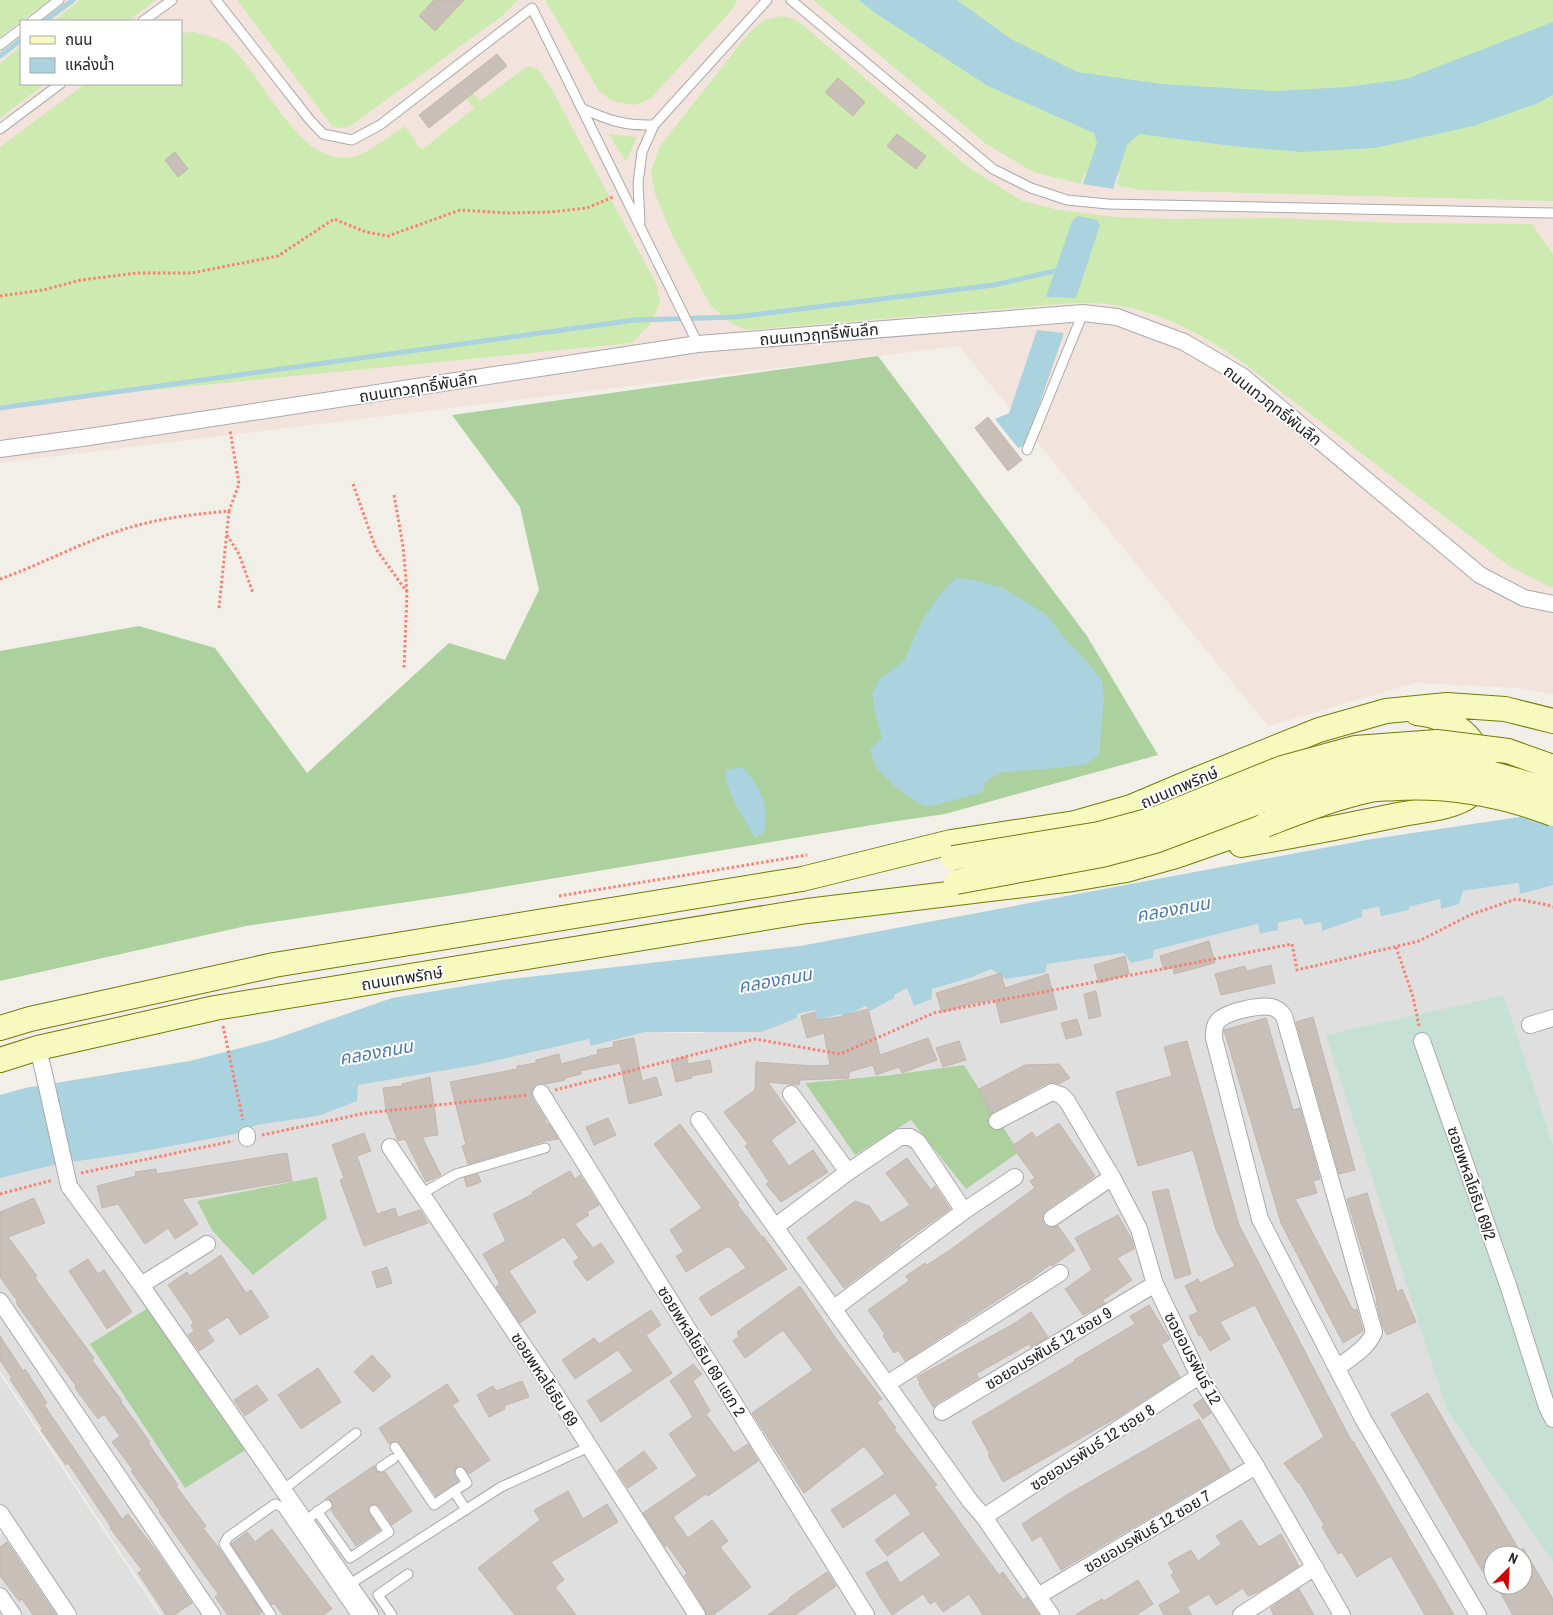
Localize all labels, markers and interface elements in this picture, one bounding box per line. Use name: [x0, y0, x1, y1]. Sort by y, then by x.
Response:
legend: [20, 20, 182, 85]
text: ถนน: [65, 29, 92, 50]
text: แหล่งน้ำ: [65, 54, 114, 75]
street label: ถนนเทวฤทธิ์พันลึก: [759, 318, 879, 350]
street label: ถนนเทวฤทธิ์พันลึก: [1219, 360, 1327, 450]
street label: ถนนเทวฤทธิ์พันลึก: [357, 367, 479, 407]
street label: ถนนเทพรักษ์: [1137, 761, 1221, 813]
water label: คลองถนน: [1134, 890, 1213, 928]
street label: ถนนเทพรักษ์: [360, 961, 444, 995]
water label: คลองถนน: [736, 961, 815, 999]
water label: คลองถนน: [337, 1033, 416, 1071]
street label: ซอยพหลโยธิน 69/2: [1442, 1123, 1502, 1243]
street label: ซอยพหลโยธิน 69 แยก 2: [653, 1281, 751, 1421]
street label: ซอยอมรพันธ์ 12 ซอย 9: [980, 1301, 1116, 1395]
street label: ซอยอมรพันธ์ 12: [1159, 1308, 1227, 1408]
street label: ซอยพหลโยธิน 69: [506, 1328, 584, 1430]
street label: ซอยอมรพันธ์ 12 ซอย 8: [1025, 1398, 1159, 1496]
street label: ซอยอมรพันธ์ 12 ซอย 7: [1079, 1484, 1215, 1578]
north arrow: [1483, 1545, 1533, 1595]
text: N: [1506, 1548, 1521, 1568]

